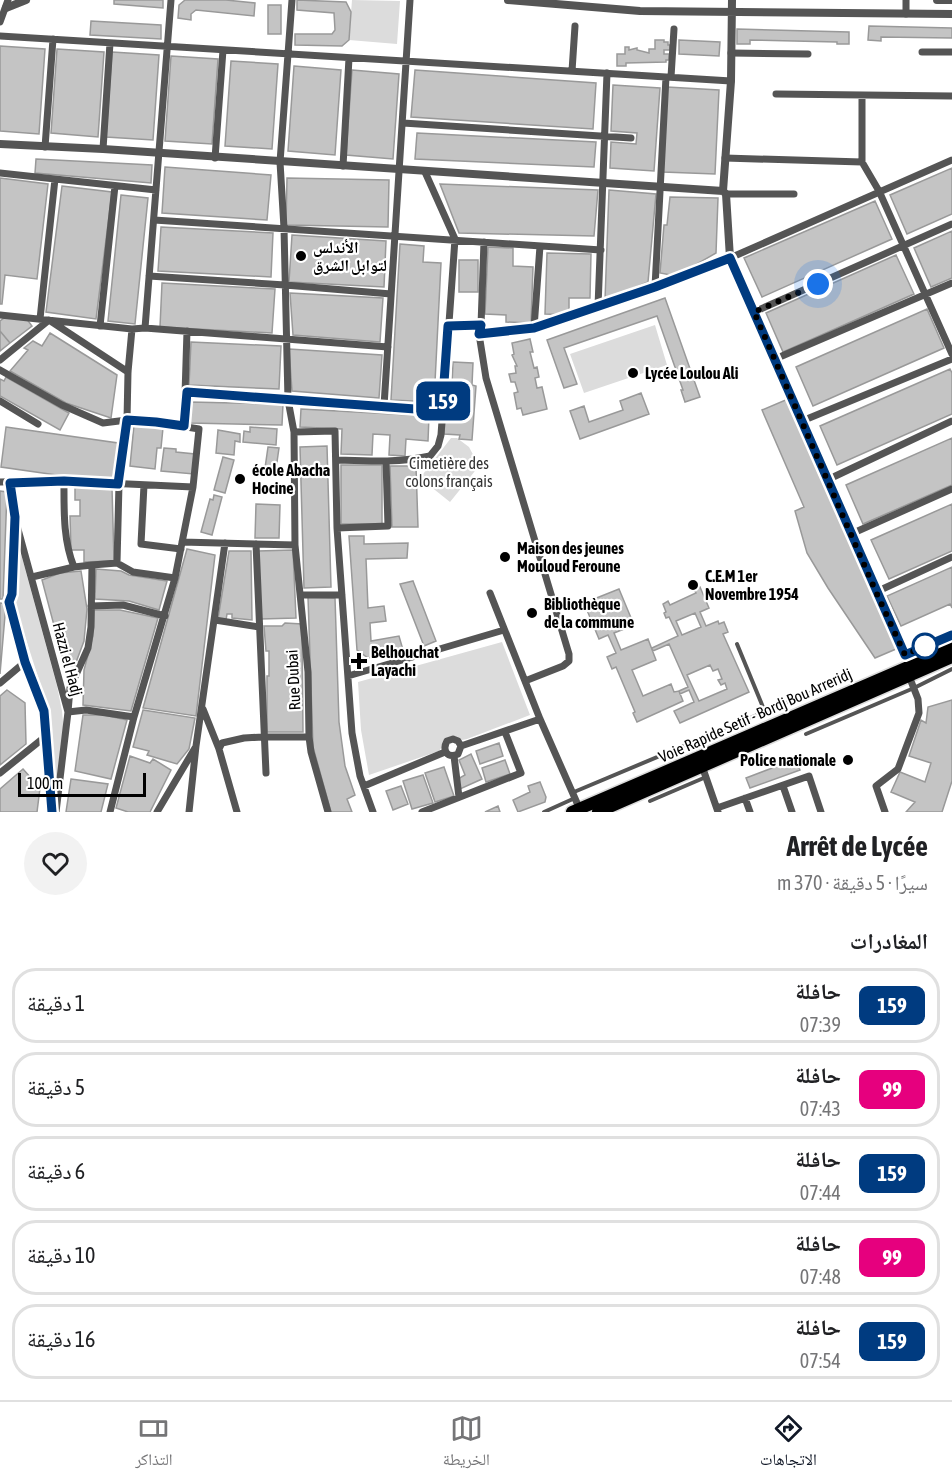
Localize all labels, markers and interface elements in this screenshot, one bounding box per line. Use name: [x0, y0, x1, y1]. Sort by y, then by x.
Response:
place label: الأندلس لتوابل الشرق: [313, 238, 387, 275]
marker: الأندلس لتوابل الشرق: [294, 249, 308, 263]
your location: [803, 269, 833, 299]
place label: Lycée Loulou Ali: [645, 364, 739, 382]
marker: Lycée Loulou Ali: [626, 366, 640, 380]
line badge: 159: [408, 382, 478, 420]
text: 159: [428, 389, 458, 413]
park label: Cimetière des colons français: [405, 454, 493, 491]
place label: école Abacha Hocine: [252, 461, 330, 497]
marker: école Abacha Hocine: [233, 472, 247, 486]
place label: Maison des jeunes Mouloud Feroune: [517, 539, 624, 575]
marker: Maison des jeunes Mouloud Feroune: [498, 550, 512, 564]
place label: C.E.M 1er Novembre 1954: [705, 567, 799, 603]
marker: C.E.M 1er Novembre 1954: [686, 578, 700, 592]
place label: Bibliothèque de la commune: [544, 595, 634, 631]
marker: Bibliothèque de la commune: [525, 606, 539, 620]
street label: Hazzi el Hadj: [49, 620, 87, 698]
unlabelled marker: [912, 633, 938, 659]
place label: Belhouchat Layachi: [371, 643, 439, 679]
street label: Rue Dubai: [282, 649, 304, 711]
marker: Belhouchat Layachi: [352, 654, 366, 668]
street label: Voie Rapide Setif - Bordj Bou Arreridj: [656, 664, 855, 767]
place label: Police nationale: [740, 751, 836, 769]
marker: Police nationale: [841, 753, 855, 767]
scale bar: [18, 770, 146, 798]
text: 100 m: [27, 774, 63, 792]
text: Arrêt de Lycée: [786, 830, 928, 862]
button: heart: [24, 832, 87, 895]
text: سيرًا · 5 دقيقة · 370 m: [777, 871, 928, 894]
text: المغادرات: [850, 928, 928, 954]
text: حافلة: [795, 978, 841, 1004]
text: 1 دقيقة: [27, 990, 85, 1016]
text: 159: [877, 993, 907, 1017]
text: 07:39: [800, 1013, 841, 1036]
text: حافلة: [795, 1062, 841, 1088]
text: 5 دقيقة: [27, 1074, 85, 1100]
text: 99: [882, 1077, 902, 1101]
text: 07:43: [800, 1097, 841, 1120]
text: حافلة: [795, 1146, 841, 1172]
text: 6 دقيقة: [27, 1158, 85, 1184]
text: 159: [877, 1161, 907, 1185]
text: 07:44: [800, 1181, 841, 1204]
text: حافلة: [795, 1230, 841, 1256]
text: 10 دقيقة: [27, 1242, 95, 1268]
text: 99: [882, 1245, 902, 1269]
text: 07:48: [800, 1265, 841, 1288]
text: حافلة: [795, 1314, 841, 1340]
text: 16 دقيقة: [27, 1326, 95, 1352]
text: 159: [877, 1329, 907, 1353]
text: 07:54: [800, 1349, 841, 1372]
tab: التذاكر: [135, 1412, 173, 1475]
tab: الخريطة: [443, 1412, 490, 1475]
tab: الاتجاهات: [760, 1412, 817, 1475]

